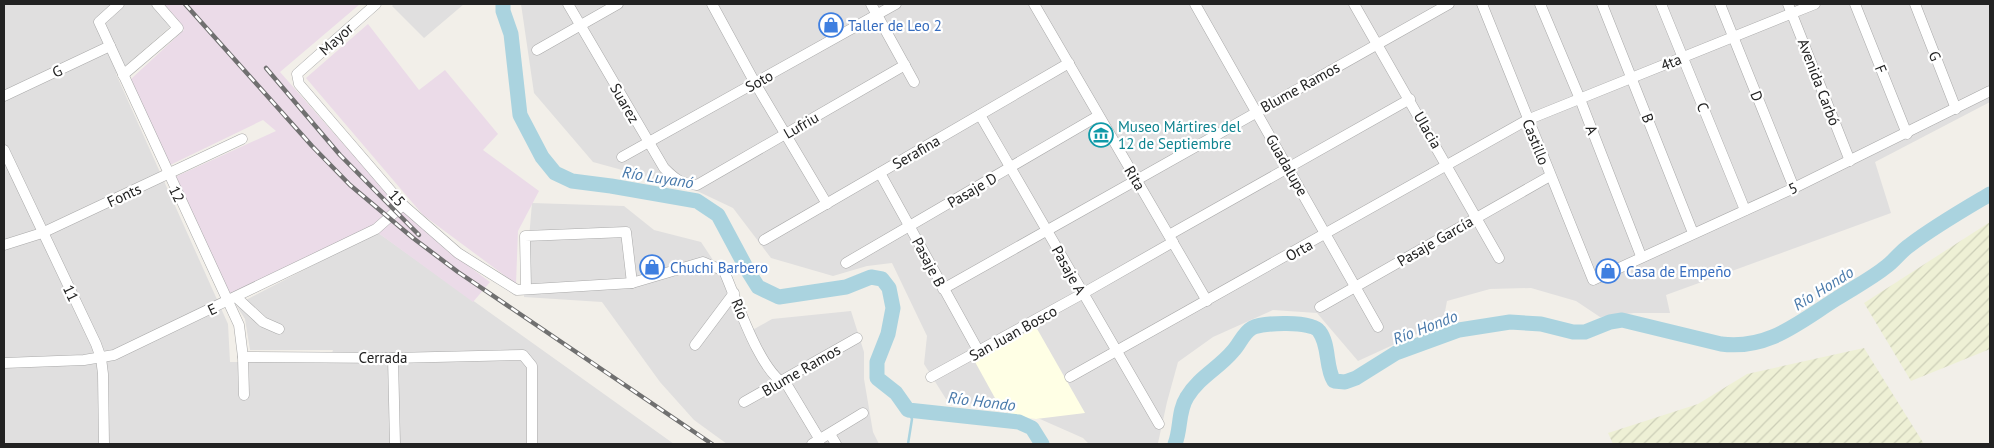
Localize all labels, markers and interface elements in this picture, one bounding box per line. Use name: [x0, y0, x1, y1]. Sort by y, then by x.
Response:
shop icon: Taller de Leo 2: [818, 12, 844, 38]
place label: Taller de Leo 2: [848, 16, 942, 35]
street label: Mayor: [315, 19, 357, 59]
street label: Avenida Carbó: [1794, 36, 1844, 128]
street label: G: [1924, 48, 1946, 64]
street label: 4ta: [1658, 49, 1684, 75]
street label: Blume Ramos: [1257, 57, 1343, 117]
street label: G: [49, 60, 65, 82]
street label: F: [1871, 62, 1891, 76]
street label: Soto: [742, 66, 776, 96]
street label: Suarez: [606, 80, 644, 126]
street label: D: [1746, 88, 1768, 104]
street label: C: [1693, 99, 1713, 115]
street label: Lufriu: [780, 107, 822, 143]
street label: Ulacia: [1410, 108, 1446, 152]
street label: B: [1638, 111, 1658, 125]
street label: Castillo: [1518, 116, 1554, 168]
place label: Museo Mártires del 12 de Septiembre: [1118, 117, 1241, 153]
museum icon: Museo Mártires del 12 de Septiembre: [1088, 122, 1114, 148]
street label: A: [1582, 122, 1603, 138]
street label: Serafina: [889, 131, 943, 173]
street label: Guadalupe: [1262, 131, 1312, 199]
water label: Río Luyanó: [621, 161, 695, 193]
street label: Rita: [1120, 162, 1150, 194]
street label: Pasaje D: [944, 168, 1000, 212]
street label: 5: [1785, 178, 1801, 198]
street label: Fonts: [104, 179, 144, 211]
street label: 12: [165, 183, 189, 205]
street label: 15: [384, 186, 410, 210]
street label: Pasaje García: [1394, 212, 1476, 270]
street label: Pasaje B: [908, 234, 950, 290]
street label: Orta: [1282, 235, 1316, 265]
street label: Pasaje A: [1048, 242, 1090, 298]
shop icon: Chuchi Barbero: [639, 254, 665, 280]
place label: Chuchi Barbero: [670, 258, 768, 277]
shop icon: Casa de Empeño: [1595, 258, 1621, 284]
place label: Casa de Empeño: [1626, 262, 1731, 281]
water label: Río Hondo: [1789, 262, 1857, 314]
street label: 11: [59, 281, 83, 305]
street label: Río: [727, 296, 753, 322]
street label: E: [204, 299, 220, 319]
street label: San Juan Bosco: [966, 301, 1060, 365]
water label: Río Hondo: [1390, 305, 1460, 348]
street label: Blume Ramos: [758, 340, 844, 400]
street label: Cerrada: [359, 348, 407, 367]
water label: Río Hondo: [947, 387, 1017, 415]

